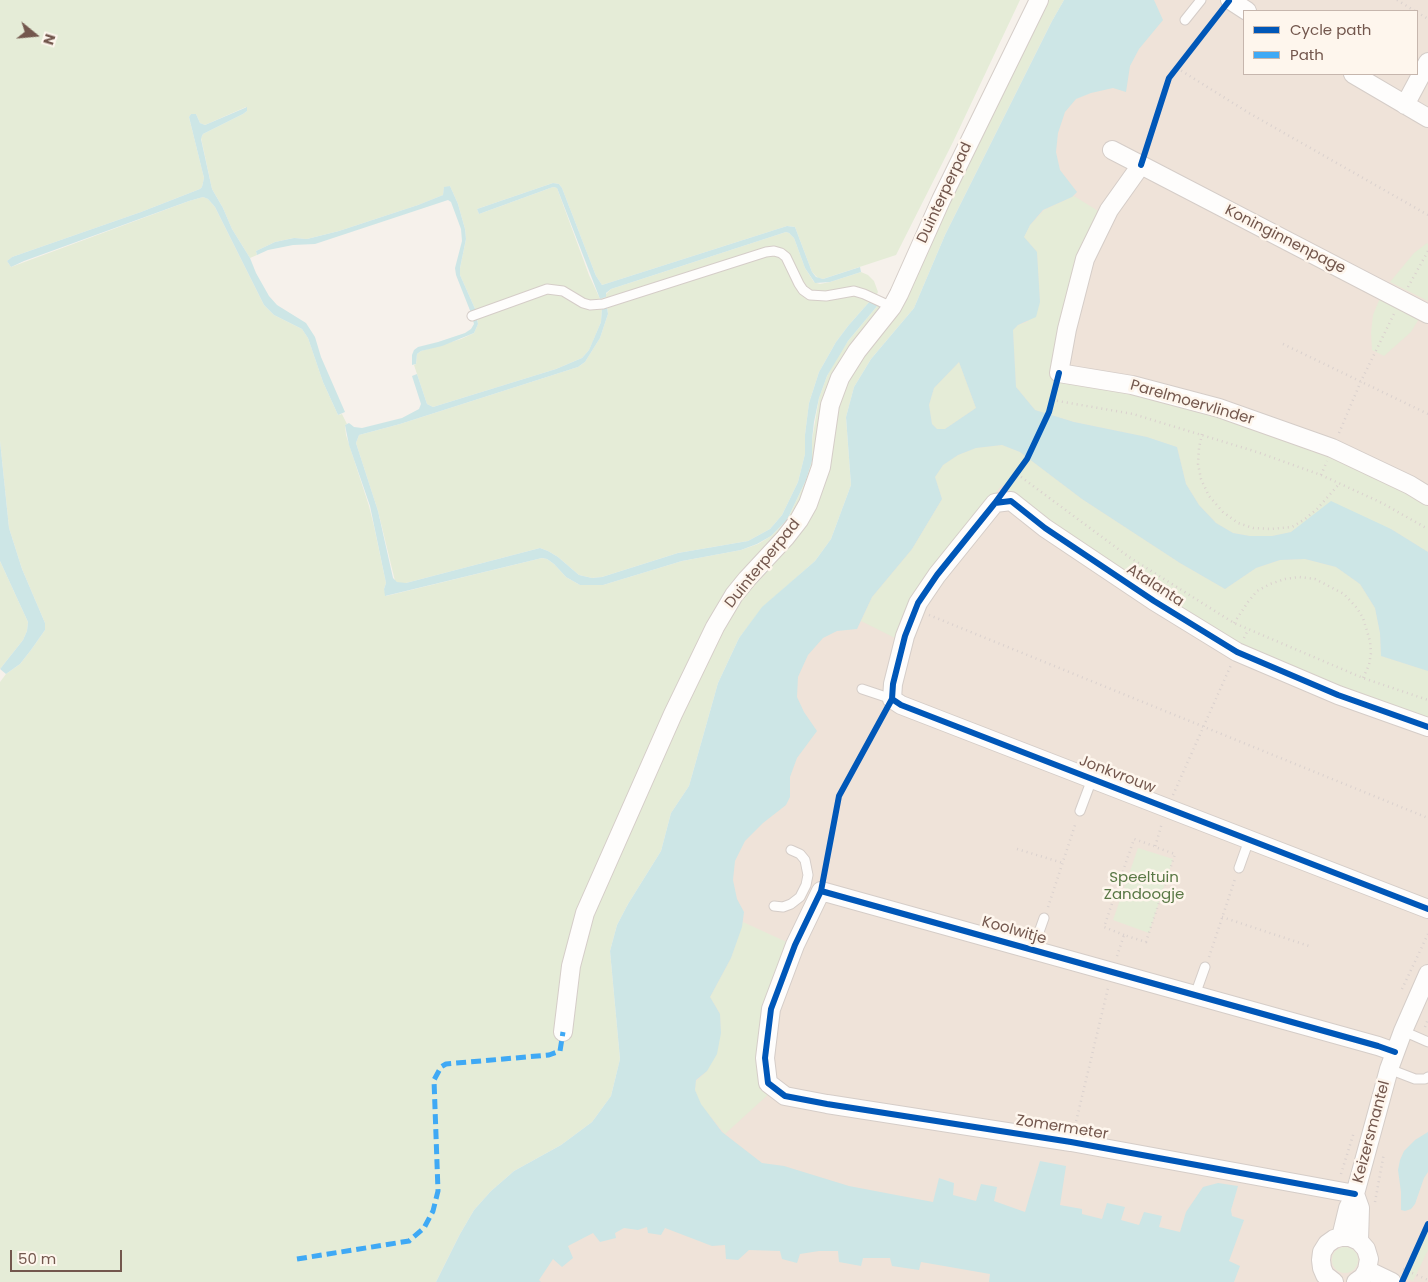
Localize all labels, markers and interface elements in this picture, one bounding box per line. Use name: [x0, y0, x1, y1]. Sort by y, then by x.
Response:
north arrow: [10, 10, 60, 60]
legend: [1243, 10, 1418, 75]
text: Cycle path: [1290, 19, 1371, 40]
text: N: [38, 31, 60, 47]
text: Path: [1290, 44, 1324, 65]
street label: Duinterperpad: [914, 140, 976, 246]
street label: Koninginnenpage: [1222, 202, 1348, 278]
street label: Parelmoervlinder: [1128, 377, 1256, 429]
street label: Duinterperpad: [722, 516, 804, 612]
street label: Atalanta: [1123, 561, 1187, 611]
street label: Jonkvrouw: [1076, 752, 1158, 798]
park label: Speeltuin Zandoogje: [1104, 869, 1184, 904]
street label: Koolwitje: [980, 913, 1048, 949]
street label: Keizersmantel: [1350, 1079, 1394, 1185]
street label: Zomermeter: [1015, 1112, 1109, 1144]
scale bar: [12, 1240, 125, 1272]
text: 50 m: [18, 1248, 56, 1269]

